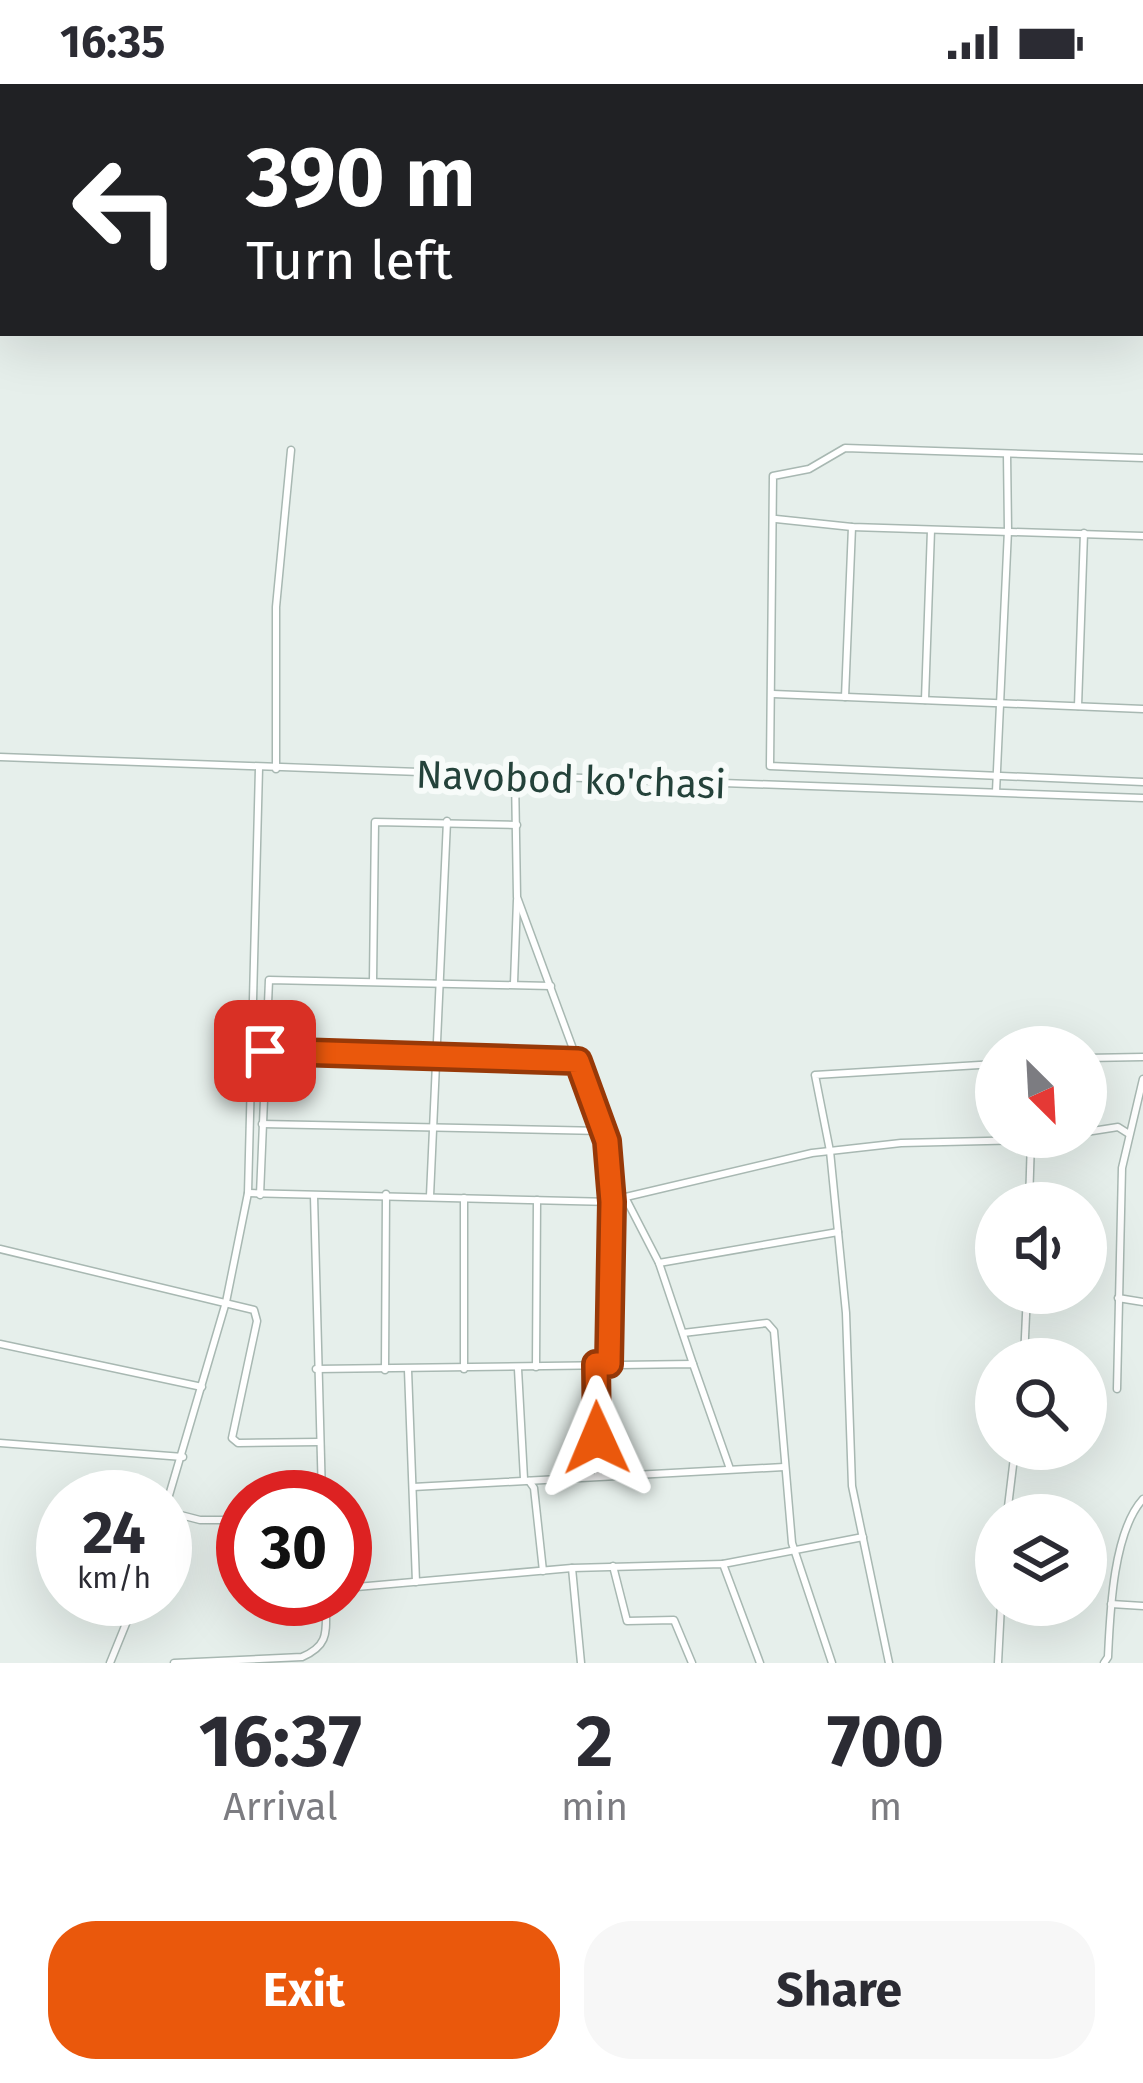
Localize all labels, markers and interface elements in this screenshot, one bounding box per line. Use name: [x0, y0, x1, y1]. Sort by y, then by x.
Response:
text: 16:35: [60, 15, 165, 69]
text: 390 m: [246, 127, 476, 228]
icon: left: [48, 132, 204, 288]
text: Turn left: [246, 229, 453, 293]
street label: Navobod ko'chasi: [415, 752, 727, 808]
pin: [214, 1000, 316, 1102]
icon: arrive: [232, 1018, 298, 1084]
north arrow: [975, 1026, 1107, 1158]
map controls: [975, 1026, 1107, 1626]
button: sound: [975, 1182, 1107, 1314]
button: search: [975, 1338, 1107, 1470]
position arrow: [534, 1375, 660, 1501]
speed limit sign: 30: [216, 1470, 372, 1626]
button: layers: [975, 1494, 1107, 1626]
text: 24: [82, 1497, 146, 1569]
text: km/h: [77, 1560, 151, 1596]
text: 16:37: [199, 1699, 362, 1785]
text: 2: [576, 1699, 613, 1785]
text: 700: [827, 1699, 944, 1785]
text: Arrival: [223, 1784, 338, 1830]
text: min: [561, 1784, 628, 1830]
text: m: [869, 1784, 902, 1830]
button: Exit: [48, 1921, 560, 2059]
button: Share: [584, 1921, 1095, 2059]

